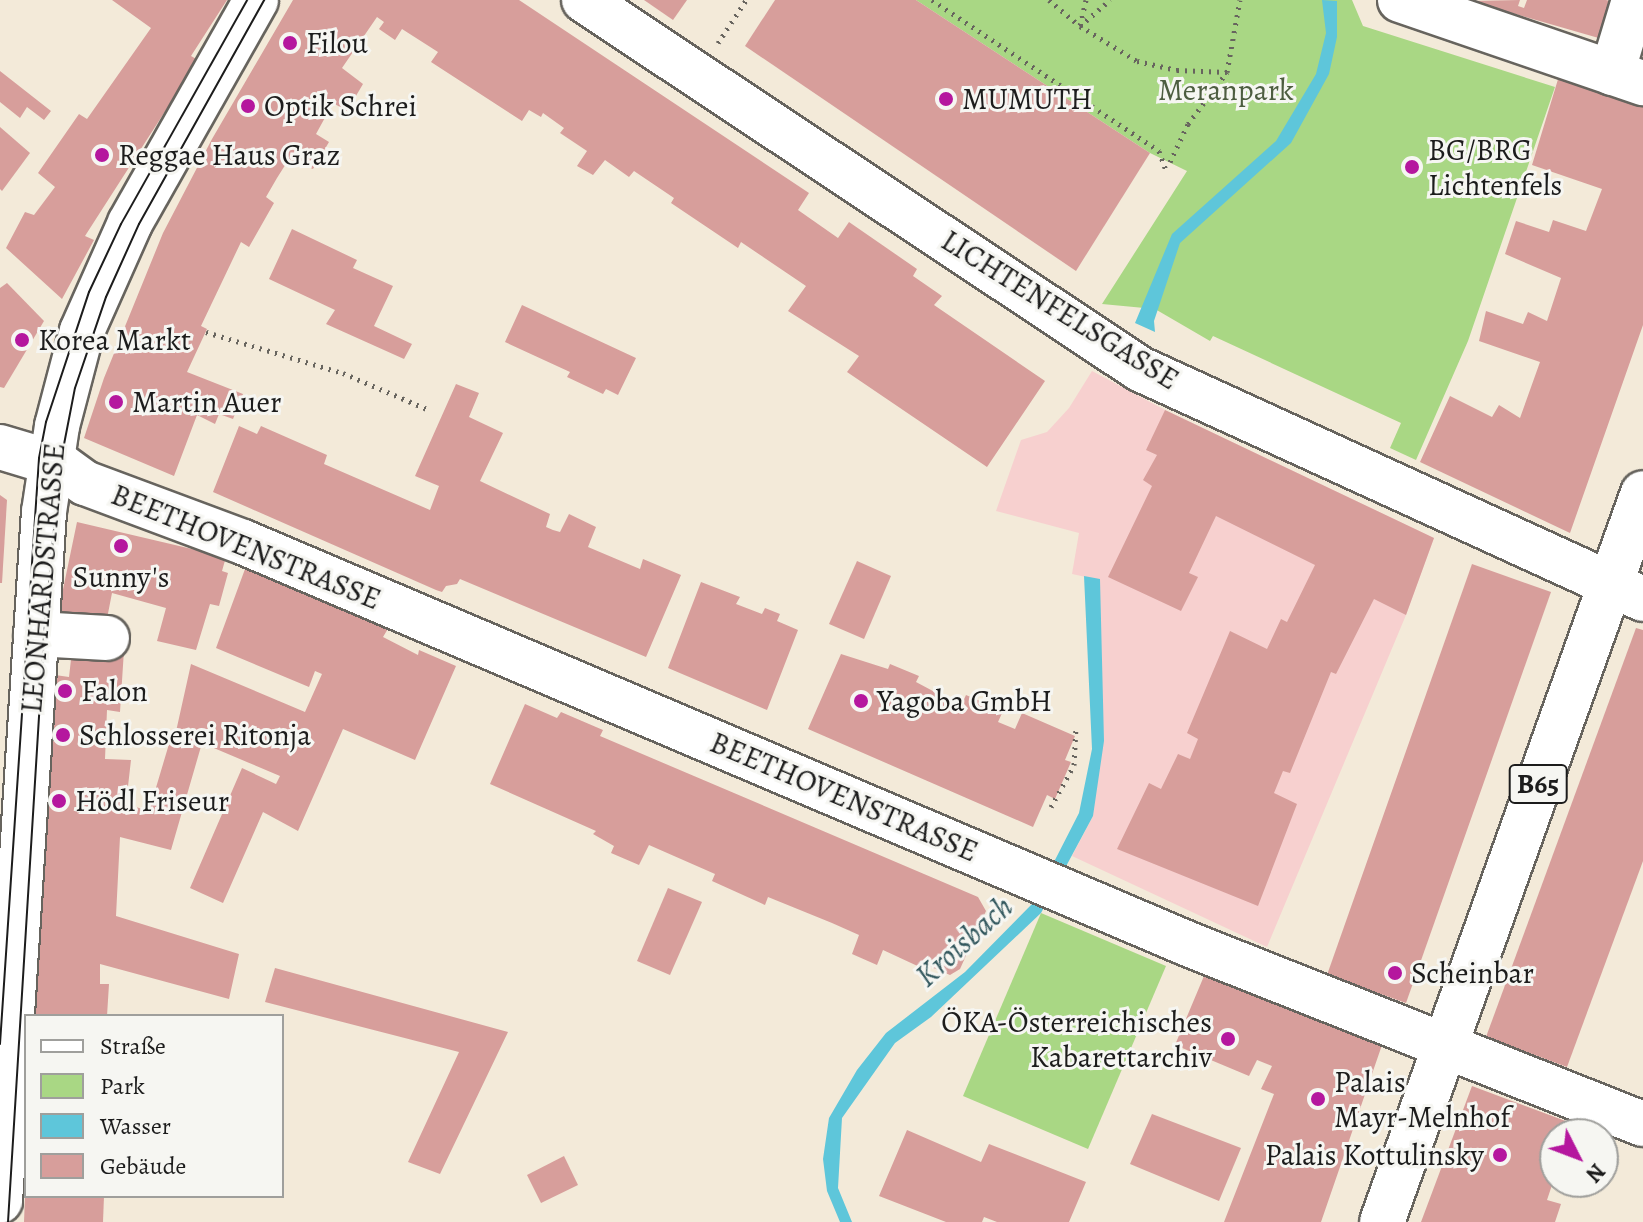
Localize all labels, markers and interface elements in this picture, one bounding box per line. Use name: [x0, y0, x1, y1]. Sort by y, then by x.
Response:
place label: Filou: [306, 25, 368, 61]
marker: Filou: [281, 34, 299, 52]
park label: Meranpark: [1158, 72, 1294, 108]
place label: MUMUTH: [962, 81, 1093, 117]
place label: Optik Schrei: [264, 88, 417, 124]
marker: MUMUTH: [937, 90, 955, 108]
marker: Optik Schrei: [239, 97, 257, 115]
place label: BG/BRG Lichtenfels: [1428, 132, 1562, 202]
place label: Reggae Haus Graz: [118, 137, 340, 173]
marker: Reggae Haus Graz: [93, 146, 111, 164]
marker: BG/BRG Lichtenfels: [1403, 158, 1421, 176]
street label: LICHTENFELSGASSE: [935, 222, 1185, 398]
place label: Korea Markt: [38, 322, 191, 358]
marker: Korea Markt: [13, 331, 31, 349]
place label: Martin Auer: [132, 384, 281, 420]
marker: Martin Auer: [107, 393, 125, 411]
street label: LEONHARDSTRASSE: [13, 441, 73, 715]
street label: BEETHOVENSTRASSE: [106, 476, 386, 618]
marker: Sunny's: [112, 537, 130, 555]
place label: Sunny's: [73, 559, 169, 595]
place label: Falon: [81, 673, 148, 709]
marker: Falon: [56, 682, 74, 700]
place label: Yagoba GmbH: [877, 683, 1052, 719]
marker: Yagoba GmbH: [852, 692, 870, 710]
place label: Schlosserei Ritonja: [79, 717, 311, 753]
street label: BEETHOVENSTRASSE: [705, 724, 983, 870]
marker: Schlosserei Ritonja: [54, 726, 72, 744]
road number: B65: [1508, 760, 1568, 808]
place label: Hödl Friseur: [75, 783, 229, 819]
marker: Hödl Friseur: [50, 792, 68, 810]
water label: Kroisbach: [907, 887, 1021, 995]
place label: Scheinbar: [1411, 955, 1534, 991]
marker: Scheinbar: [1386, 964, 1404, 982]
place label: ÖKA-Österreichisches Kabarettarchiv: [941, 1004, 1212, 1074]
legend: [24, 1014, 284, 1198]
text: Straße: [100, 1030, 166, 1062]
marker: ÖKA-Österreichisches Kabarettarchiv: [1219, 1030, 1237, 1048]
place label: Palais Mayr-Melnhof: [1334, 1064, 1510, 1134]
text: Park: [100, 1070, 145, 1102]
marker: Palais Mayr-Melnhof: [1309, 1090, 1327, 1108]
text: Wasser: [100, 1110, 171, 1142]
north arrow: [1539, 1118, 1619, 1198]
place label: Palais Kottulinsky: [1265, 1137, 1484, 1173]
marker: Palais Kottulinsky: [1491, 1146, 1509, 1164]
text: Gebäude: [100, 1150, 186, 1182]
text: N: [1579, 1157, 1612, 1189]

